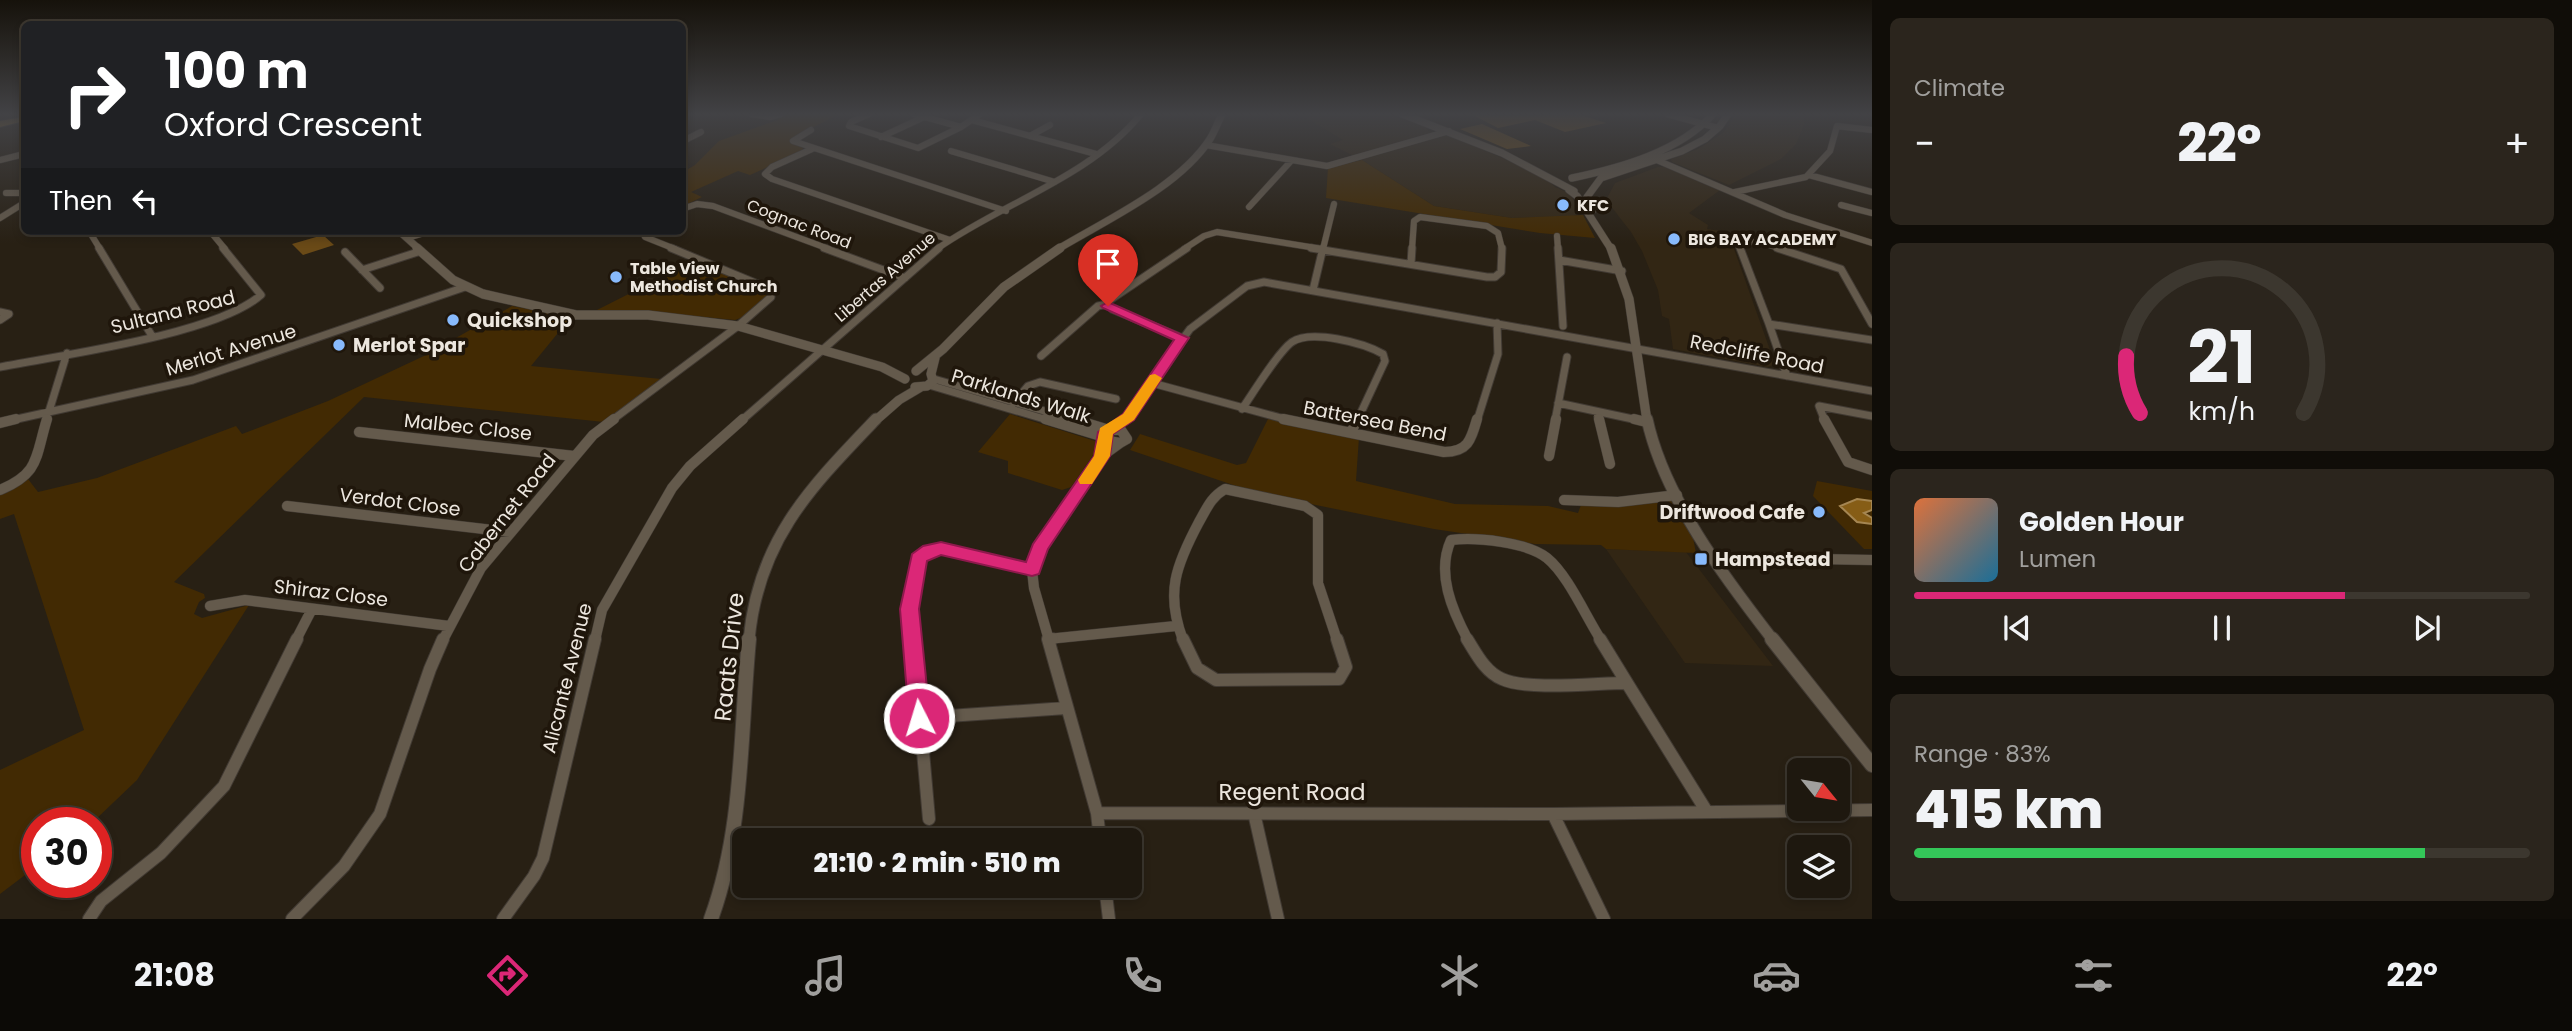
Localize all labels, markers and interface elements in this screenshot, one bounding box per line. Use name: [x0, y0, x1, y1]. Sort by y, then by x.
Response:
text: 100 m: [164, 37, 309, 105]
icon: right: [49, 49, 140, 140]
text: Climate: [1914, 72, 2005, 104]
text: Oxford Crescent: [164, 102, 422, 147]
text: 22°: [2177, 107, 2262, 180]
text: −: [1914, 117, 1935, 170]
text: +: [2504, 117, 2530, 170]
icon: left: [126, 182, 164, 220]
text: Then: [49, 183, 112, 219]
street label: Cognac Road: [744, 194, 854, 254]
place label: KFC: [1577, 194, 1609, 217]
marker: KFC: [1555, 197, 1571, 213]
street label: Libertas Avenue: [830, 227, 940, 327]
place label: BIG BAY ACADEMY: [1688, 228, 1837, 251]
marker: BIG BAY ACADEMY: [1666, 231, 1682, 247]
pin: [1078, 234, 1138, 306]
icon: arrive: [1089, 245, 1127, 283]
place label: Table View Methodist Church: [630, 257, 778, 298]
marker: Table View Methodist Church: [608, 269, 624, 285]
street label: Sultana Road: [108, 284, 238, 340]
place label: Quickshop: [467, 307, 572, 334]
text: 21: [2188, 307, 2256, 408]
marker: Quickshop: [445, 312, 461, 328]
street label: Merlot Avenue: [162, 317, 300, 383]
street label: Redcliffe Road: [1688, 328, 1826, 380]
place label: Merlot Spar: [353, 332, 465, 359]
marker: Merlot Spar: [331, 337, 347, 353]
street label: Parklands Walk: [948, 362, 1094, 430]
street label: Battersea Bend: [1301, 394, 1449, 448]
text: km/h: [2189, 394, 2255, 429]
street label: Malbec Close: [403, 407, 533, 447]
street label: Cabernet Road: [452, 448, 562, 578]
street label: Verdot Close: [338, 481, 462, 523]
place label: Driftwood Cafe: [1659, 499, 1805, 526]
marker: Driftwood Cafe: [1811, 504, 1827, 520]
text: Golden Hour: [2019, 504, 2184, 540]
text: Lumen: [2019, 543, 2096, 575]
place label: Hampstead: [1715, 546, 1831, 573]
marker: Hampstead: [1693, 551, 1709, 567]
street label: Shiraz Close: [272, 573, 390, 613]
street label: Raats Drive: [706, 591, 752, 723]
street label: Alicante Avenue: [535, 600, 599, 756]
icon: previous: [1998, 609, 2036, 647]
icon: pause: [2203, 609, 2241, 647]
icon: next: [2408, 609, 2446, 647]
position arrow: [882, 681, 956, 755]
text: Range · 83%: [1914, 738, 2051, 770]
north arrow: [1787, 758, 1850, 821]
map controls: [1787, 758, 1850, 898]
text: 415 km: [1914, 773, 2103, 846]
street label: Regent Road: [1218, 776, 1366, 808]
speed limit sign: 30: [21, 807, 112, 898]
button: layers: [1787, 835, 1850, 898]
text: 21:10 · 2 min · 510 m: [814, 845, 1060, 881]
icon: directions: [483, 951, 532, 1000]
icon: music: [801, 951, 850, 1000]
icon: phone: [1118, 951, 1167, 1000]
icon: climate: [1435, 951, 1484, 1000]
icon: car: [1752, 951, 1801, 1000]
icon: filters: [2069, 951, 2118, 1000]
text: 21:08: [134, 952, 215, 997]
text: 22°: [2387, 952, 2438, 997]

